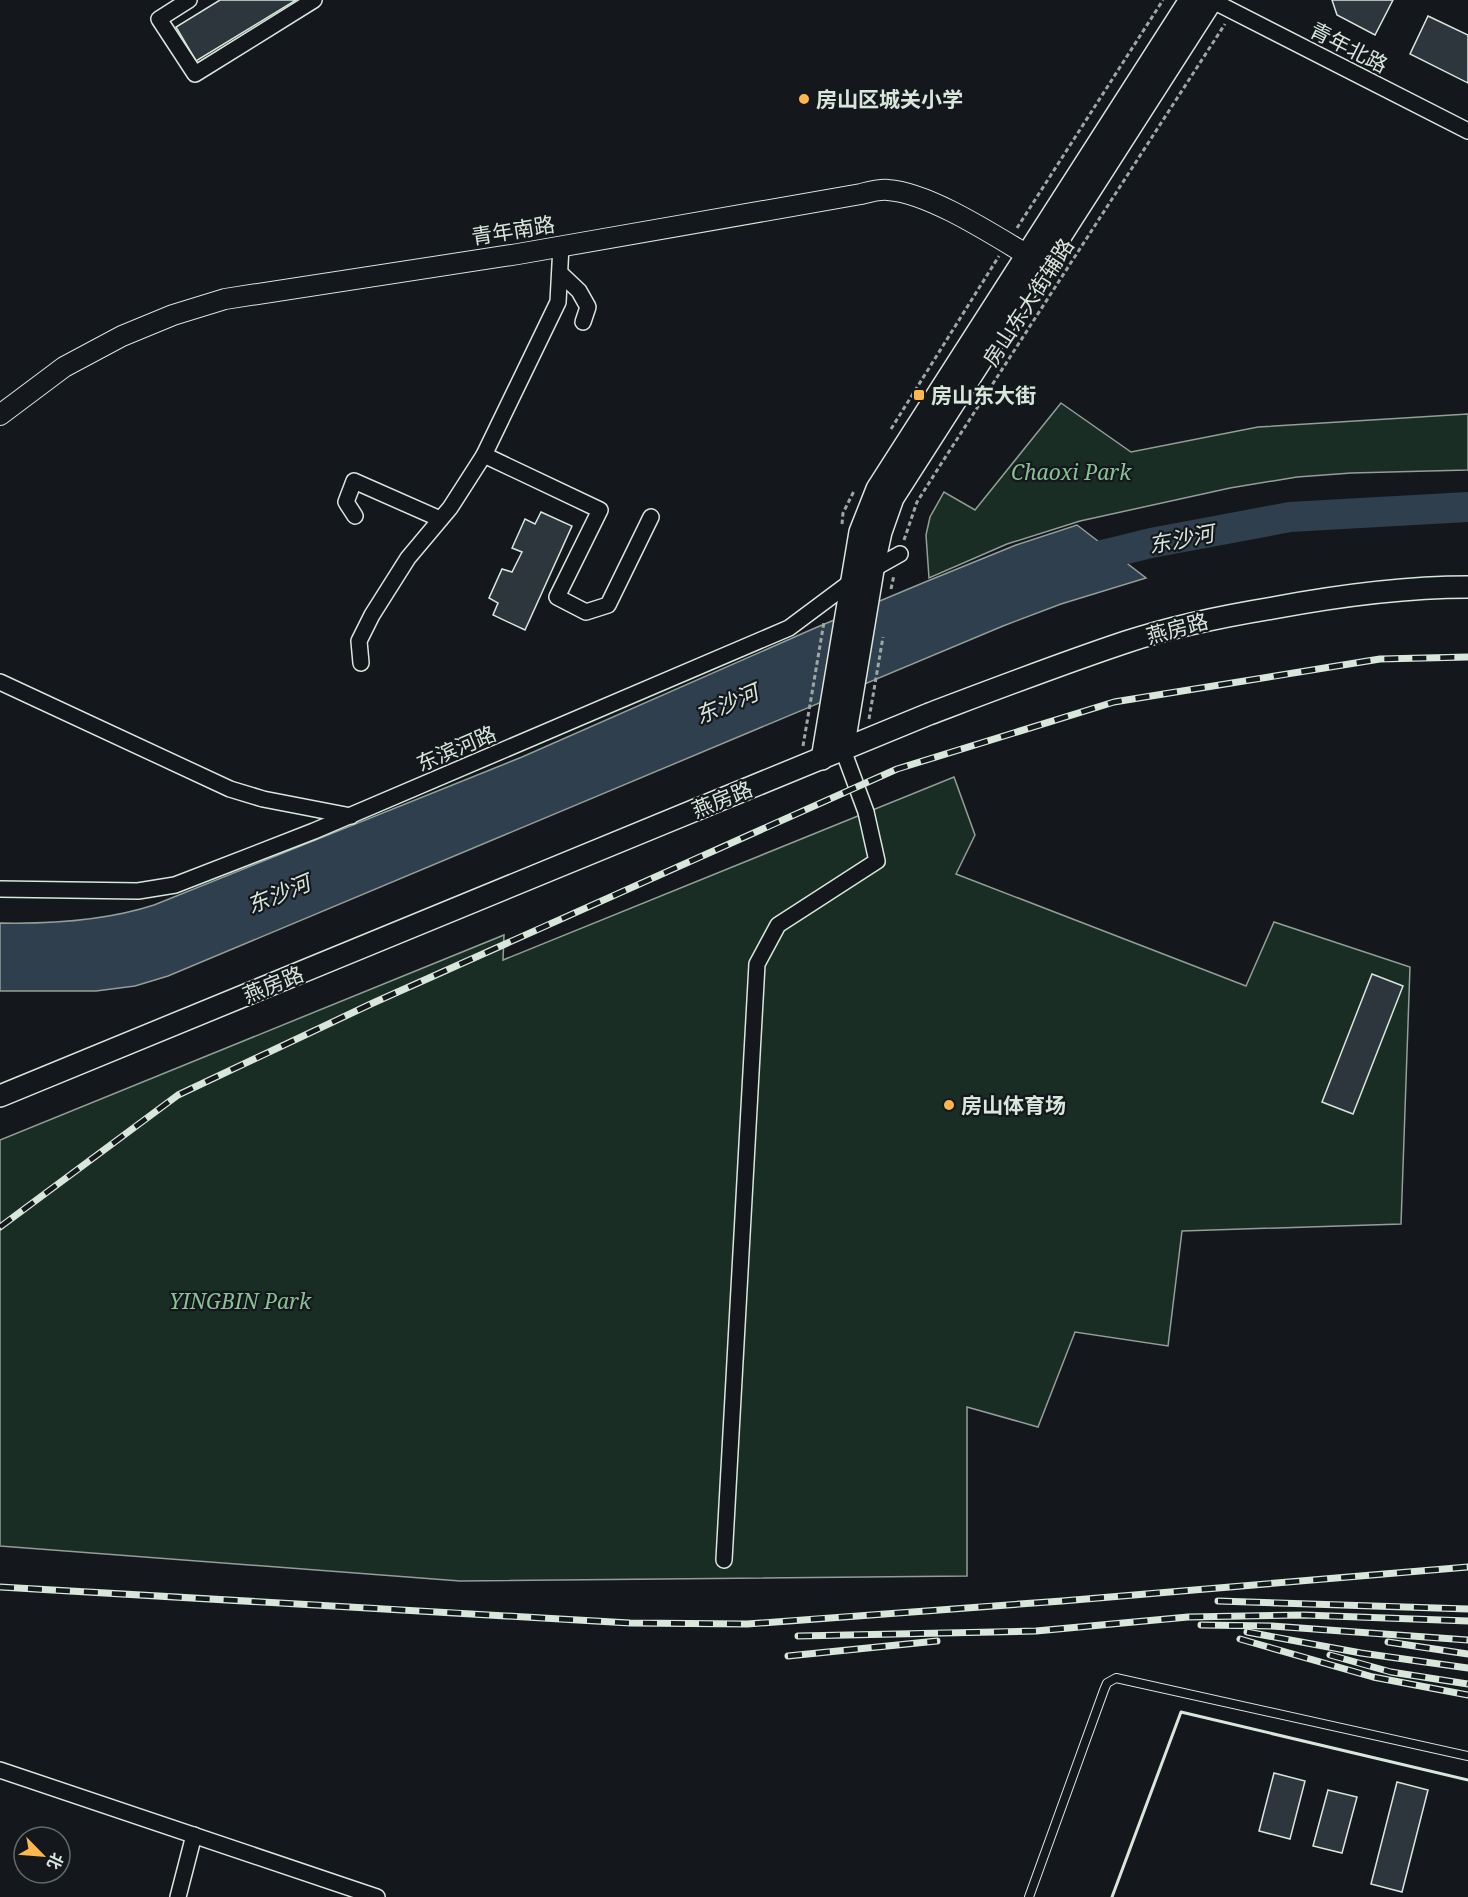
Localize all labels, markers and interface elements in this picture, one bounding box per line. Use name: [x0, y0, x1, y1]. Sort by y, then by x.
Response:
street label: 青年北路: [1305, 15, 1393, 79]
place label: 房山区城关小学: [816, 85, 963, 113]
marker: 房山区城关小学: [797, 92, 811, 106]
street label: 青年南路: [469, 210, 557, 250]
street label: 房山东大街辅路: [976, 233, 1080, 371]
place label: 房山东大街: [931, 381, 1036, 409]
marker: 房山东大街: [912, 388, 926, 402]
park label: Chaoxi Park: [1011, 458, 1132, 486]
water label: 东沙河: [1146, 516, 1220, 559]
street label: 燕房路: [1143, 606, 1211, 650]
water label: 东沙河: [690, 675, 766, 730]
street label: 东滨河路: [412, 719, 500, 777]
street label: 燕房路: [688, 774, 756, 824]
water label: 东沙河: [242, 865, 318, 919]
street label: 燕房路: [239, 959, 307, 1009]
place label: 房山体育场: [961, 1091, 1066, 1119]
marker: 房山体育场: [942, 1098, 956, 1112]
park label: YINGBIN Park: [169, 1287, 312, 1315]
north arrow: [12, 1825, 72, 1885]
text: 北: [42, 1849, 69, 1873]

